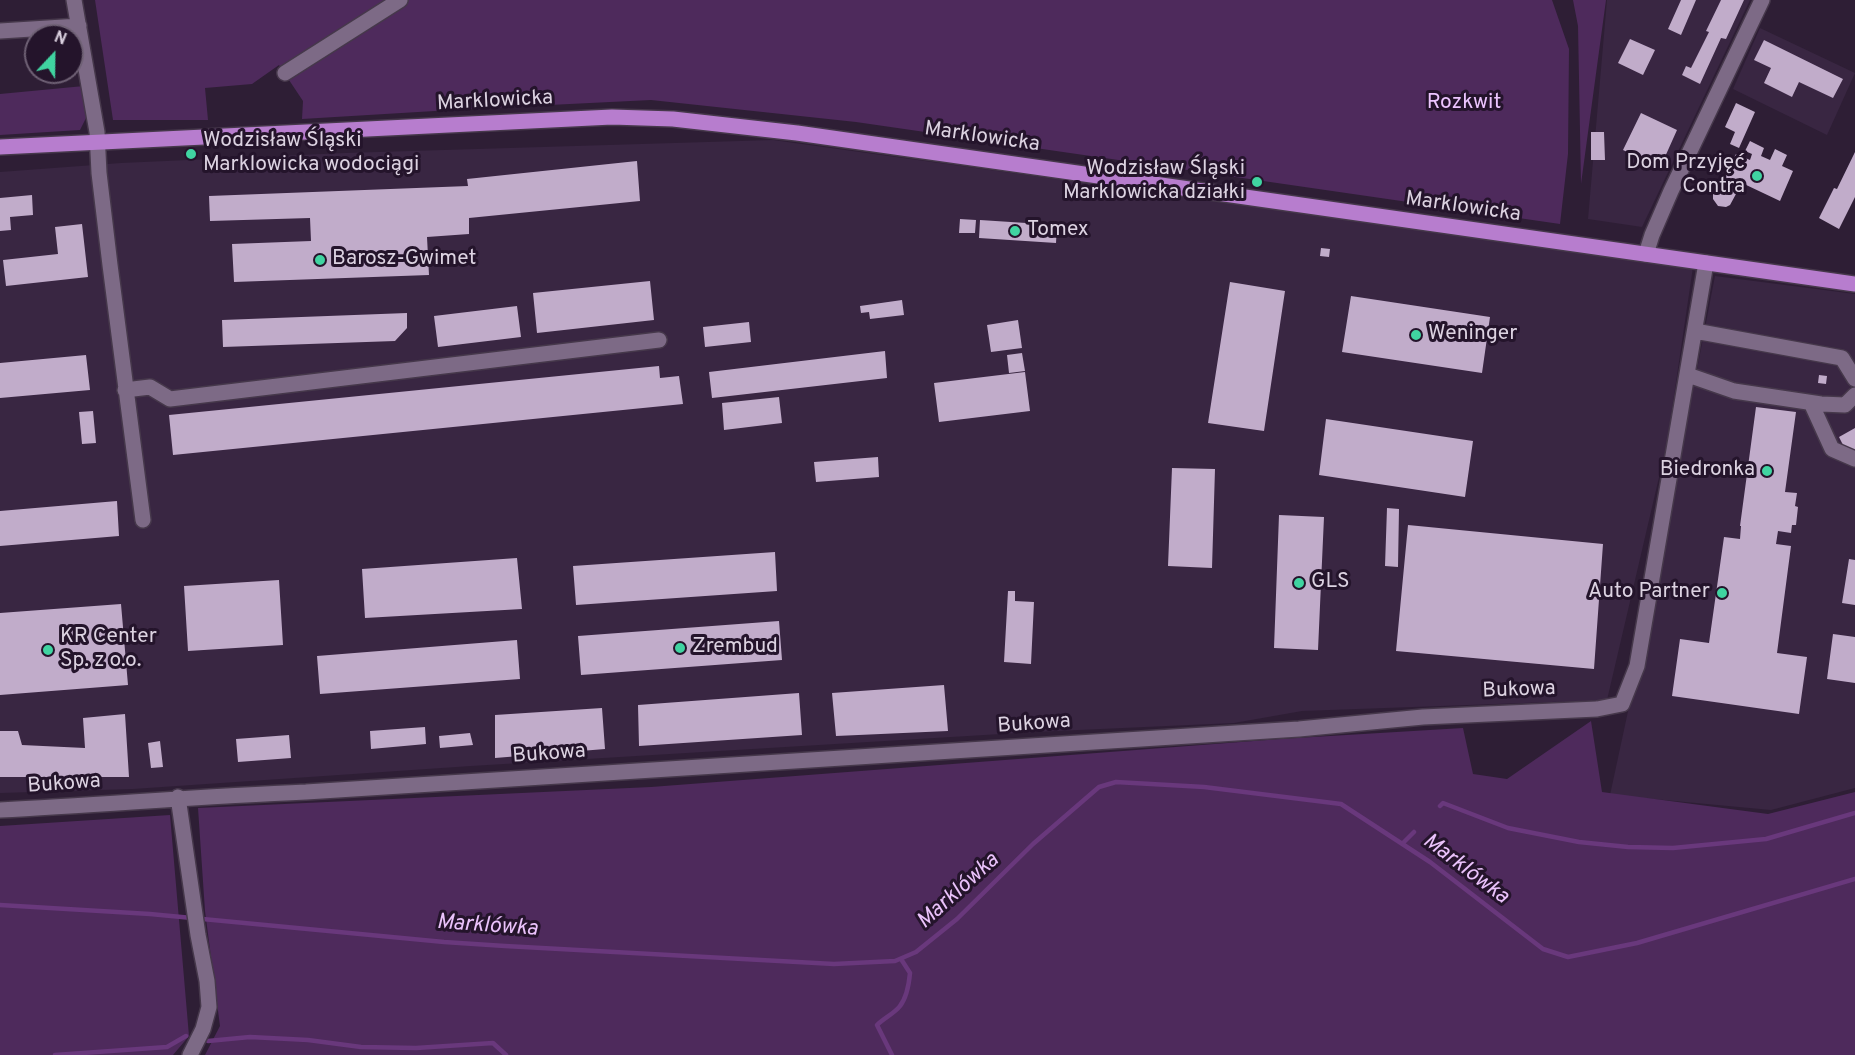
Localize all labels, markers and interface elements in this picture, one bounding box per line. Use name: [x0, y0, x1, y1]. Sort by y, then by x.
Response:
north arrow: [24, 24, 84, 84]
text: N: [51, 28, 69, 51]
street label: Marklowicka: [436, 86, 554, 118]
park label: Rozkwit: [1427, 91, 1501, 117]
street label: Marklowicka: [923, 117, 1041, 159]
place label: Wodzisław Śląski Marklowicka wodociągi: [203, 129, 419, 179]
marker: Wodzisław Śląski Marklowicka wodociągi: [184, 147, 198, 161]
place label: Dom Przyjęć Contra: [1626, 151, 1745, 201]
place label: Wodzisław Śląski Marklowicka działki: [1063, 157, 1245, 207]
marker: Dom Przyjęć Contra: [1750, 169, 1764, 183]
marker: Wodzisław Śląski Marklowicka działki: [1250, 175, 1264, 189]
street label: Marklowicka: [1404, 187, 1522, 229]
place label: Tomex: [1027, 218, 1089, 244]
marker: Tomex: [1008, 224, 1022, 238]
place label: Barosz-Gwimet: [332, 247, 476, 273]
marker: Barosz-Gwimet: [313, 253, 327, 267]
place label: Weninger: [1428, 322, 1517, 348]
marker: Weninger: [1409, 328, 1423, 342]
place label: Biedronka: [1660, 458, 1755, 484]
marker: Biedronka: [1760, 464, 1774, 478]
place label: GLS: [1311, 570, 1350, 596]
marker: GLS: [1292, 576, 1306, 590]
place label: Auto Partner: [1588, 580, 1710, 606]
marker: Auto Partner: [1715, 586, 1729, 600]
place label: KR Center Sp. z o.o.: [60, 625, 157, 675]
place label: Zrembud: [692, 635, 778, 661]
marker: Zrembud: [673, 641, 687, 655]
marker: KR Center Sp. z o.o.: [41, 643, 55, 657]
street label: Bukowa: [1482, 677, 1556, 705]
street label: Bukowa: [996, 710, 1072, 740]
street label: Bukowa: [511, 740, 587, 770]
street label: Bukowa: [26, 770, 102, 800]
water label: Marklówka: [1417, 829, 1513, 911]
water label: Marklówka: [913, 848, 1005, 936]
water label: Marklówka: [436, 910, 538, 944]

